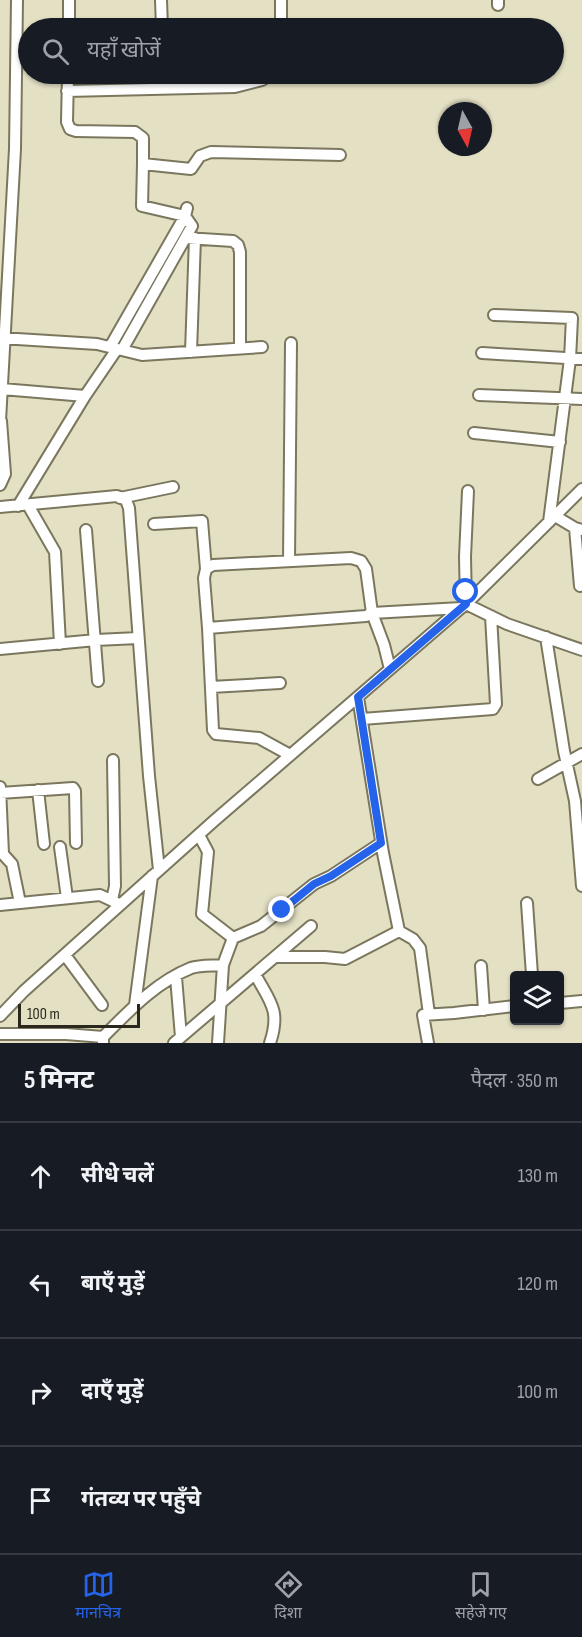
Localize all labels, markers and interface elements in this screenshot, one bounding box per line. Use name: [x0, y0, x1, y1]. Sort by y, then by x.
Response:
search box: [18, 18, 564, 84]
icon: search: [39, 35, 72, 68]
text: यहाँ खोजें: [87, 37, 161, 64]
north arrow: [438, 102, 492, 156]
route start: [452, 578, 478, 604]
route end: [268, 896, 294, 922]
map controls: [510, 971, 564, 1025]
button: layers: [510, 971, 564, 1025]
scale bar: [18, 1001, 140, 1028]
text: 100 m: [27, 1005, 60, 1024]
text: 5 मिनट: [24, 1065, 94, 1096]
text: पैदल · 350 m: [471, 1069, 558, 1093]
icon: ahead: [24, 1160, 57, 1193]
text: सीधे चलें: [81, 1162, 154, 1189]
text: 130 m: [518, 1164, 558, 1188]
icon: left: [24, 1268, 57, 1301]
text: बाएँ मुड़ें: [81, 1270, 145, 1297]
text: 120 m: [518, 1272, 558, 1296]
icon: right: [24, 1376, 57, 1409]
text: दाएँ मुड़ें: [81, 1378, 144, 1405]
text: 100 m: [517, 1380, 558, 1404]
icon: arrive: [24, 1484, 57, 1517]
text: गंतव्य पर पहुँचे: [81, 1486, 201, 1513]
tab: मानचित्र: [75, 1568, 121, 1625]
tab: दिशा: [272, 1568, 305, 1625]
tab: सहेजे गए: [455, 1568, 507, 1625]

